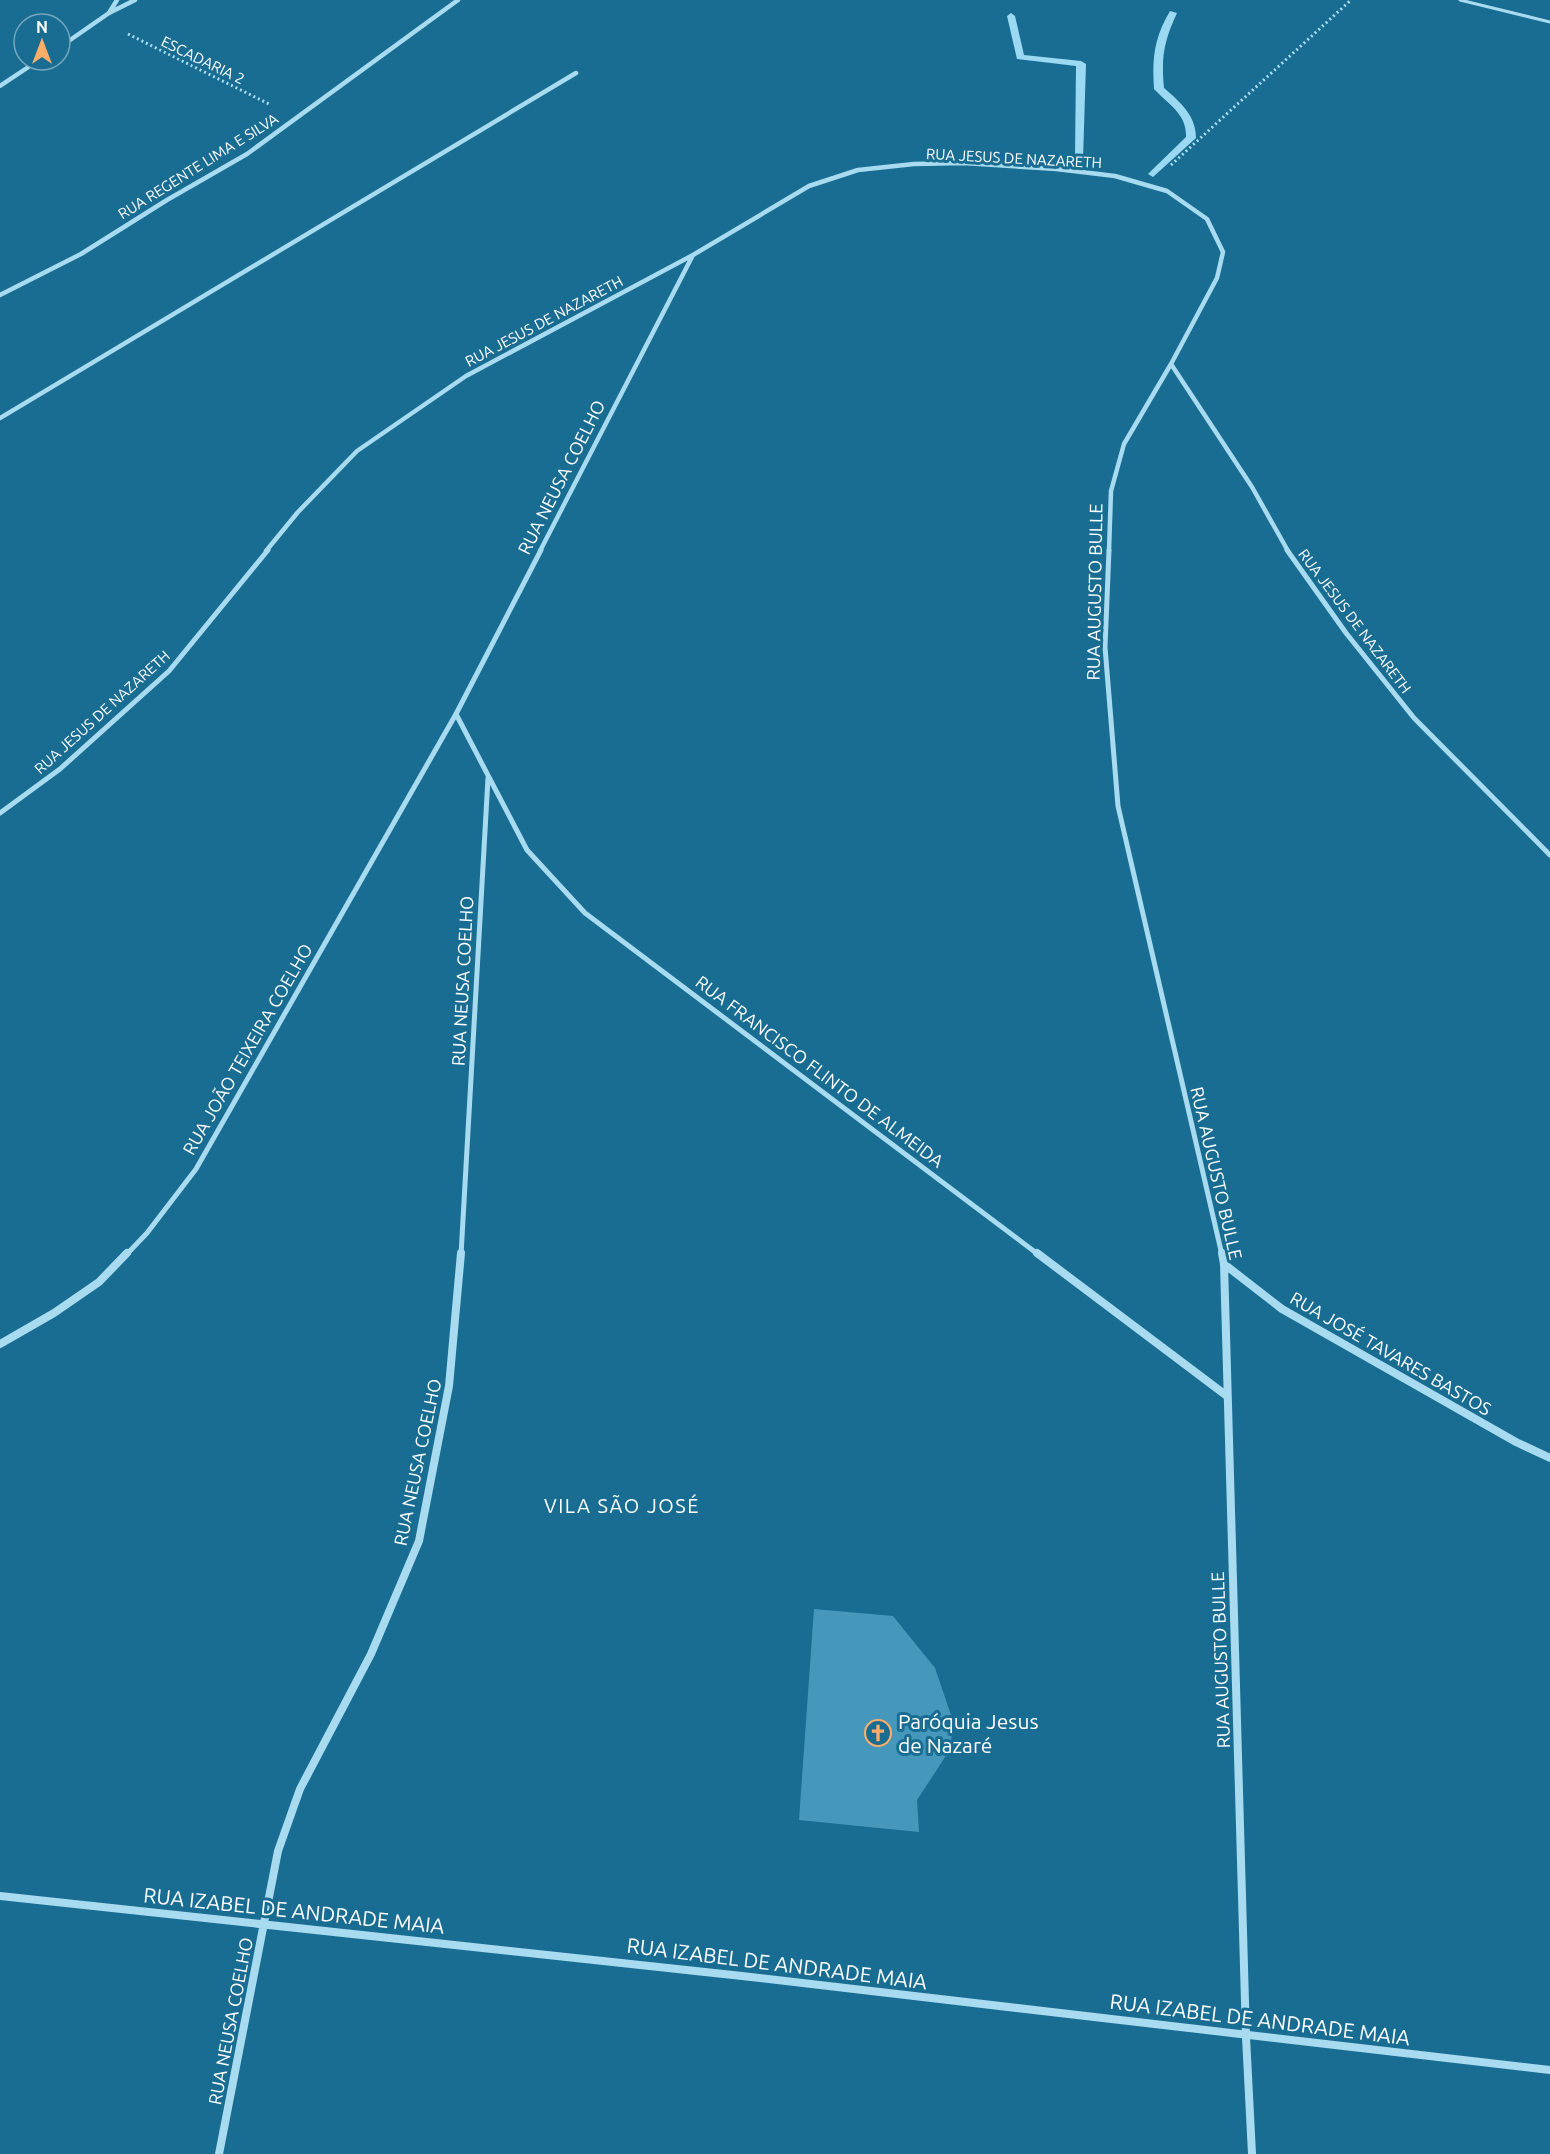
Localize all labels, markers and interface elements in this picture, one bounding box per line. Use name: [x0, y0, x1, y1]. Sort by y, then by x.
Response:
north arrow: [12, 12, 72, 72]
text: N: [36, 18, 48, 36]
street label: ESCADARIA 2: [159, 32, 247, 88]
street label: RUA REGENTE LIMA E SILVA: [115, 109, 281, 222]
street label: RUA JESUS DE NAZARETH: [926, 145, 1102, 171]
street label: RUA JESUS DE NAZARETH: [462, 272, 626, 370]
street label: RUA NEUSA COELHO: [513, 397, 609, 557]
street label: RUA AUGUSTO BULLE: [1082, 503, 1106, 681]
street label: RUA JESUS DE NAZARETH: [1295, 546, 1415, 696]
street label: RUA JESUS DE NAZARETH: [31, 647, 173, 777]
street label: RUA NEUSA COELHO: [448, 895, 476, 1067]
street label: RUA JOÃO TEIXEIRA COELHO: [177, 939, 316, 1158]
street label: RUA FRANCISCO FLINTO DE ALMEIDA: [692, 971, 948, 1171]
street label: RUA AUGUSTO BULLE: [1187, 1085, 1247, 1261]
street label: RUA JOSÉ TAVARES BASTOS: [1287, 1286, 1495, 1419]
street label: RUA NEUSA COELHO: [390, 1377, 444, 1547]
district label: VILA SÃO JOSÉ: [544, 1494, 700, 1517]
street label: RUA AUGUSTO BULLE: [1207, 1571, 1233, 1749]
place label: Paróquia Jesus de Nazaré: [898, 1709, 1039, 1757]
church icon: Paróquia Jesus de Nazaré: [863, 1718, 893, 1748]
street label: RUA IZABEL DE ANDRADE MAIA: [142, 1882, 446, 1938]
street label: RUA IZABEL DE ANDRADE MAIA: [626, 1933, 929, 1993]
street label: RUA NEUSA COELHO: [204, 1936, 256, 2106]
street label: RUA IZABEL DE ANDRADE MAIA: [1109, 1989, 1412, 2049]

